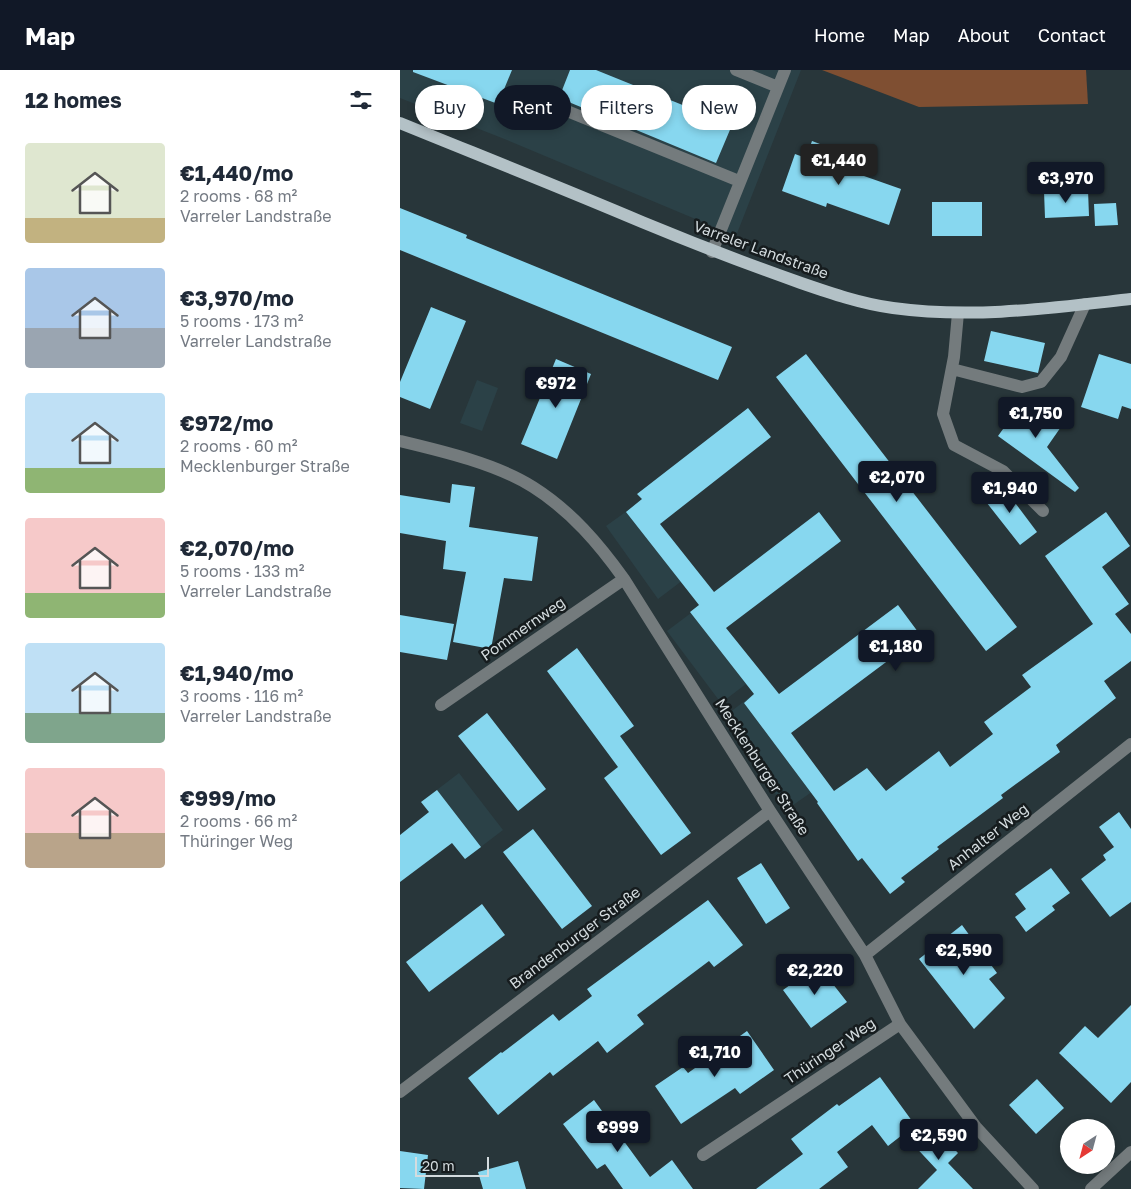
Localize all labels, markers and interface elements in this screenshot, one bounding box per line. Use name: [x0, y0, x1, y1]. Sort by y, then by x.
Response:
text: Map: [25, 21, 75, 50]
text: Home: [814, 24, 865, 46]
text: Map: [893, 24, 930, 46]
text: About: [958, 24, 1010, 46]
text: Contact: [1038, 24, 1106, 46]
chip: Buy: [415, 85, 484, 130]
chip: Rent: [494, 85, 571, 130]
chip: Filters: [581, 85, 672, 130]
chip: New: [682, 85, 756, 130]
icon: filters: [347, 86, 375, 114]
text: 12 homes: [25, 87, 122, 113]
pin: €1,440: [798, 144, 880, 186]
text: €1,440: [811, 150, 867, 170]
text: €1,440/mo: [180, 160, 293, 186]
pin: €3,970: [1025, 162, 1107, 204]
icon: home: [65, 163, 125, 223]
text: €3,970: [1038, 168, 1094, 188]
text: 2 rooms · 68 m²: [180, 186, 297, 206]
text: Varreler Landstraße: [180, 206, 331, 226]
street label: Varreler Landstraße: [692, 216, 831, 282]
text: €3,970/mo: [180, 285, 294, 311]
icon: home: [65, 288, 125, 348]
text: 5 rooms · 173 m²: [180, 311, 304, 331]
text: Varreler Landstraße: [180, 331, 331, 351]
pin: €972: [526, 366, 586, 409]
text: €972: [536, 373, 576, 393]
pin: €1,750: [995, 396, 1077, 439]
text: €1,750: [1009, 403, 1063, 423]
text: €972/mo: [180, 410, 273, 436]
icon: home: [65, 413, 125, 473]
text: 2 rooms · 60 m²: [180, 436, 298, 456]
text: Mecklenburger Straße: [180, 456, 350, 476]
pin: €2,070: [856, 460, 938, 503]
text: €2,070: [869, 467, 925, 487]
pin: €1,940: [969, 472, 1051, 514]
text: €1,940: [982, 478, 1038, 498]
text: €2,070/mo: [180, 535, 294, 561]
icon: home: [65, 538, 125, 598]
text: 5 rooms · 133 m²: [180, 561, 304, 581]
text: Varreler Landstraße: [180, 581, 331, 601]
street label: Pommernweg: [477, 592, 568, 664]
pin: €1,180: [855, 630, 937, 672]
text: €1,180: [869, 636, 923, 656]
text: €1,940/mo: [180, 660, 294, 686]
icon: home: [65, 663, 125, 723]
text: 3 rooms · 116 m²: [180, 686, 303, 706]
street label: Mecklenburger Straße: [712, 695, 814, 838]
text: Varreler Landstraße: [180, 706, 331, 726]
text: €999/mo: [180, 785, 276, 811]
icon: home: [65, 788, 125, 848]
street label: Anhalter Weg: [943, 799, 1031, 873]
text: 2 rooms · 66 m²: [180, 811, 297, 831]
text: Thüringer Weg: [180, 831, 293, 851]
street label: Brandenburger Straße: [505, 882, 644, 992]
pin: €2,590: [923, 934, 1005, 976]
text: €2,590: [936, 940, 992, 960]
pin: €2,220: [774, 954, 856, 996]
text: €2,220: [787, 960, 843, 980]
street label: Thüringer Weg: [780, 1013, 878, 1087]
pin: €1,710: [674, 1036, 756, 1078]
text: €1,710: [689, 1042, 741, 1062]
pin: €999: [588, 1110, 648, 1153]
text: €999: [597, 1117, 639, 1137]
pin: €2,590: [898, 1118, 980, 1161]
north arrow: [1060, 1119, 1115, 1174]
map controls: [1060, 1119, 1115, 1174]
text: €2,590: [911, 1125, 967, 1145]
scale bar: [415, 1154, 489, 1177]
text: 20 m: [422, 1157, 455, 1174]

